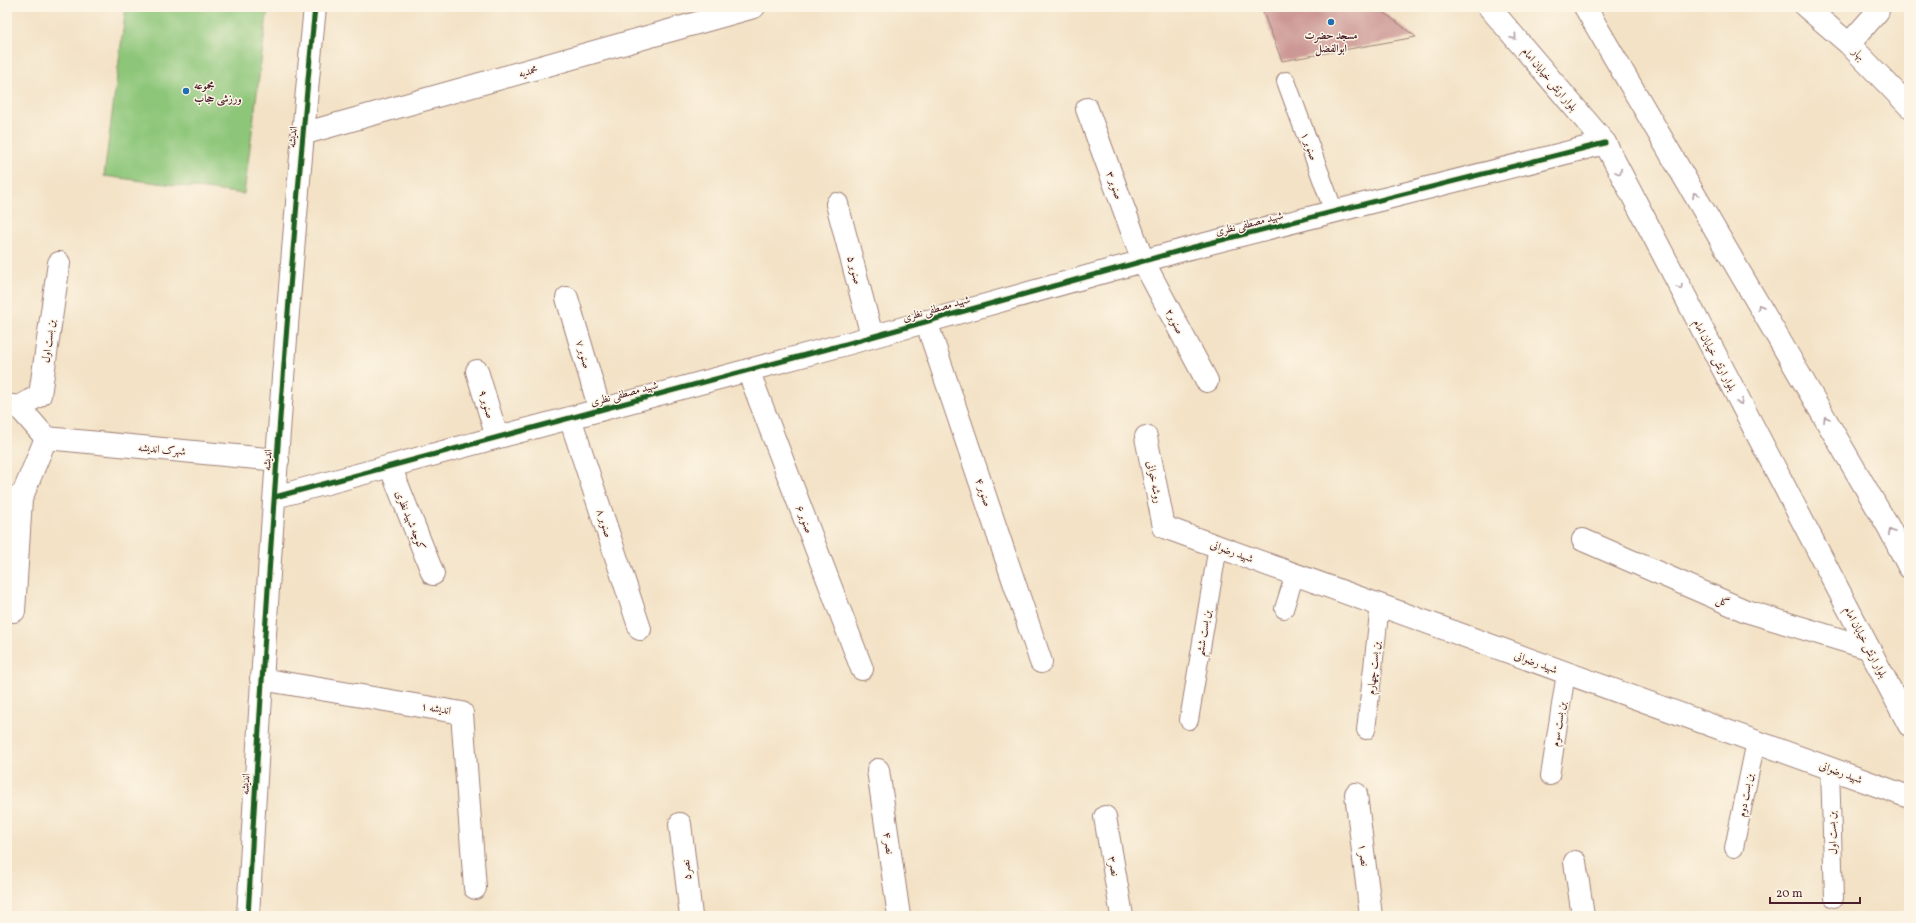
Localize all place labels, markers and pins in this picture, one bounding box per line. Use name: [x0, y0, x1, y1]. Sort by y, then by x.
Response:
marker: مسجد حضرت ابوالفضل: [1326, 17, 1336, 27]
place label: مسجد حضرت ابوالفضل: [1305, 29, 1357, 57]
place label: مجموعه ورزشی حجاب: [194, 79, 242, 107]
marker: مجموعه ورزشی حجاب: [181, 86, 191, 96]

